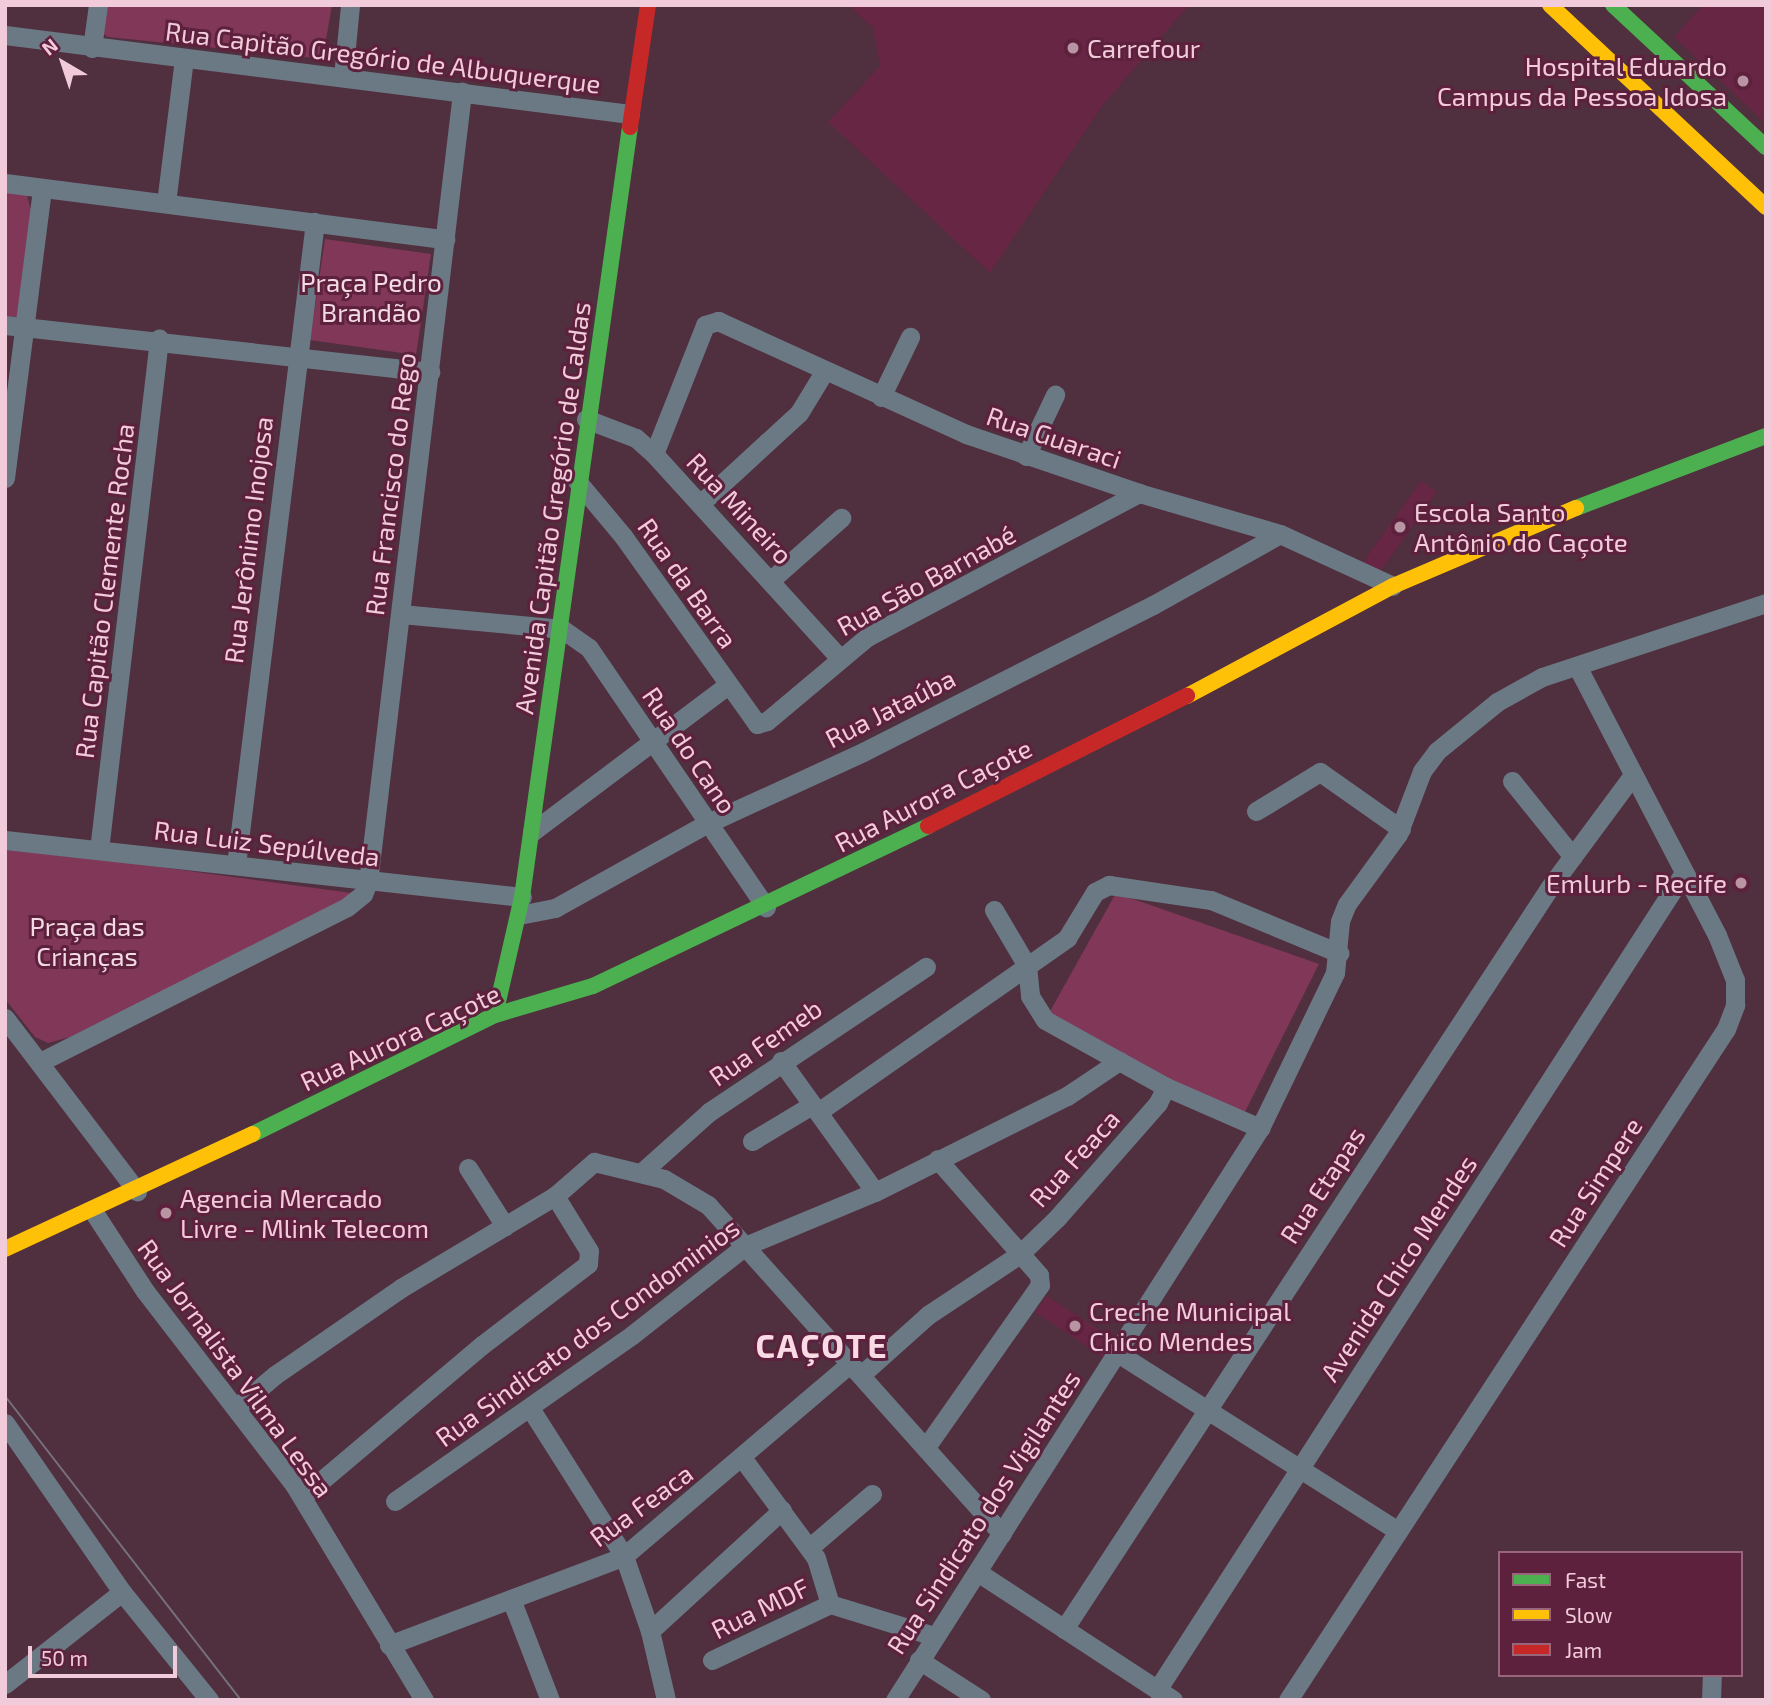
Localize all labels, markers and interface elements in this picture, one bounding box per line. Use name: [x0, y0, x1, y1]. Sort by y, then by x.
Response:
street label: Rua Capitão Gregório de Albuquerque: [163, 15, 603, 99]
north arrow: [28, 28, 98, 98]
place label: Carrefour: [1087, 32, 1200, 64]
text: N: [37, 33, 62, 60]
marker: Carrefour: [1065, 40, 1081, 56]
place label: Hospital Eduardo Campus da Pessoa Idosa: [1437, 50, 1727, 112]
marker: Hospital Eduardo Campus da Pessoa Idosa: [1733, 71, 1753, 91]
park label: Praça Pedro Brandão: [300, 266, 442, 328]
street label: Avenida Capitão Gregório de Caldas: [508, 300, 596, 716]
street label: Rua Francisco do Rego: [358, 351, 422, 617]
street label: Rua Guaraci: [983, 399, 1125, 475]
street label: Rua Jerônimo Inojosa: [217, 415, 279, 665]
street label: Rua Capitão Clemente Rocha: [68, 422, 140, 760]
street label: Rua Mineiro: [681, 446, 799, 570]
place label: Escola Santo Antônio do Caçote: [1414, 496, 1628, 558]
street label: Rua da Barra: [632, 512, 744, 654]
street label: Rua São Barnabé: [831, 518, 1021, 642]
marker: Escola Santo Antônio do Caçote: [1392, 519, 1408, 535]
street label: Rua Jataúba: [820, 662, 960, 754]
street label: Rua do Cano: [636, 681, 744, 819]
street label: Rua Aurora Caçote: [829, 732, 1037, 858]
street label: Rua Luiz Sepúlveda: [152, 814, 382, 872]
place label: Emlurb - Recife: [1546, 867, 1727, 899]
marker: Emlurb - Recife: [1733, 875, 1749, 891]
park label: Praça das Crianças: [29, 910, 145, 972]
street label: Rua Aurora Caçote: [295, 977, 505, 1097]
street label: Rua Femeb: [703, 992, 827, 1092]
street label: Rua Feaca: [1022, 1103, 1126, 1213]
street label: Rua Simpere: [1542, 1111, 1648, 1253]
street label: Rua Etapas: [1273, 1121, 1371, 1249]
street label: Avenida Chico Mendes: [1313, 1149, 1483, 1387]
place label: Agencia Mercado Livre - Mlink Telecom: [180, 1182, 430, 1244]
marker: Agencia Mercado Livre - Mlink Telecom: [158, 1205, 174, 1221]
street label: Rua Sindicato dos Condominios: [429, 1211, 745, 1453]
street label: Rua Jornalista Vilma Lessa: [132, 1232, 340, 1504]
place label: Creche Municipal Chico Mendes: [1089, 1295, 1291, 1356]
marker: Creche Municipal Chico Mendes: [1067, 1318, 1083, 1334]
district label: CAÇOTE: [756, 1326, 888, 1366]
street label: Rua Sindicato dos Vigilantes: [880, 1364, 1086, 1660]
street label: Rua Feaca: [583, 1457, 699, 1553]
legend: [1498, 1551, 1743, 1677]
text: Fast: [1565, 1567, 1606, 1592]
street label: Rua MDF: [706, 1571, 814, 1645]
text: Slow: [1565, 1602, 1612, 1627]
scale bar: [32, 1632, 180, 1676]
text: Jam: [1565, 1637, 1602, 1662]
text: 50 m: [41, 1645, 88, 1670]

